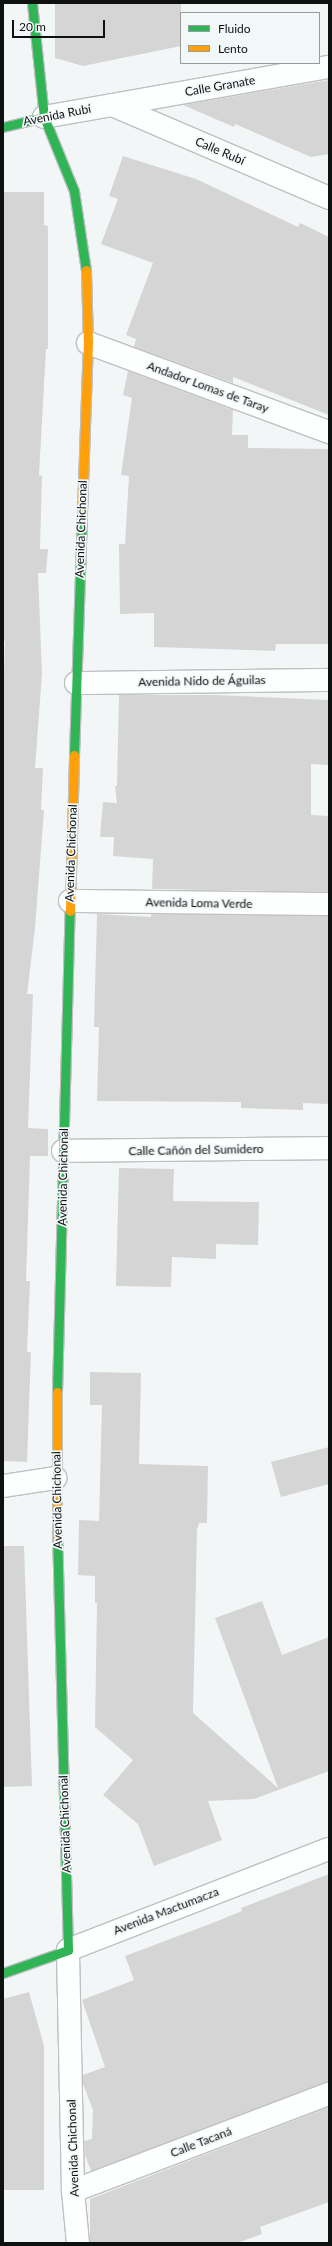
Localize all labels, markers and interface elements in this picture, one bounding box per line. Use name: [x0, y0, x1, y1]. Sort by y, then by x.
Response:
scale bar: [14, 12, 107, 38]
legend: [180, 12, 320, 64]
text: 20 m: [19, 19, 46, 34]
text: Fluido: [218, 21, 251, 36]
text: Lento: [218, 41, 248, 56]
street label: Calle Granate: [184, 73, 256, 99]
street label: Avenida Rubí: [22, 101, 92, 129]
street label: Calle Rubí: [193, 134, 247, 168]
street label: Andador Lomas de Taray: [145, 358, 271, 416]
street label: Avenida Chichonal: [72, 480, 90, 578]
street label: Avenida Nido de Águilas: [138, 673, 266, 689]
street label: Avenida Chichonal: [62, 804, 80, 902]
street label: Avenida Loma Verde: [145, 895, 253, 911]
street label: Avenida Chichonal: [55, 1128, 71, 1226]
street label: Calle Cañón del Sumidero: [128, 1142, 264, 1158]
street label: Avenida Chichonal: [49, 1451, 65, 1549]
street label: Avenida Chichonal: [56, 1775, 74, 1873]
street label: Avenida Mactumacza: [111, 1884, 221, 1938]
street label: Avenida Chichonal: [64, 2099, 82, 2197]
street label: Calle Tacaná: [168, 2124, 234, 2160]

